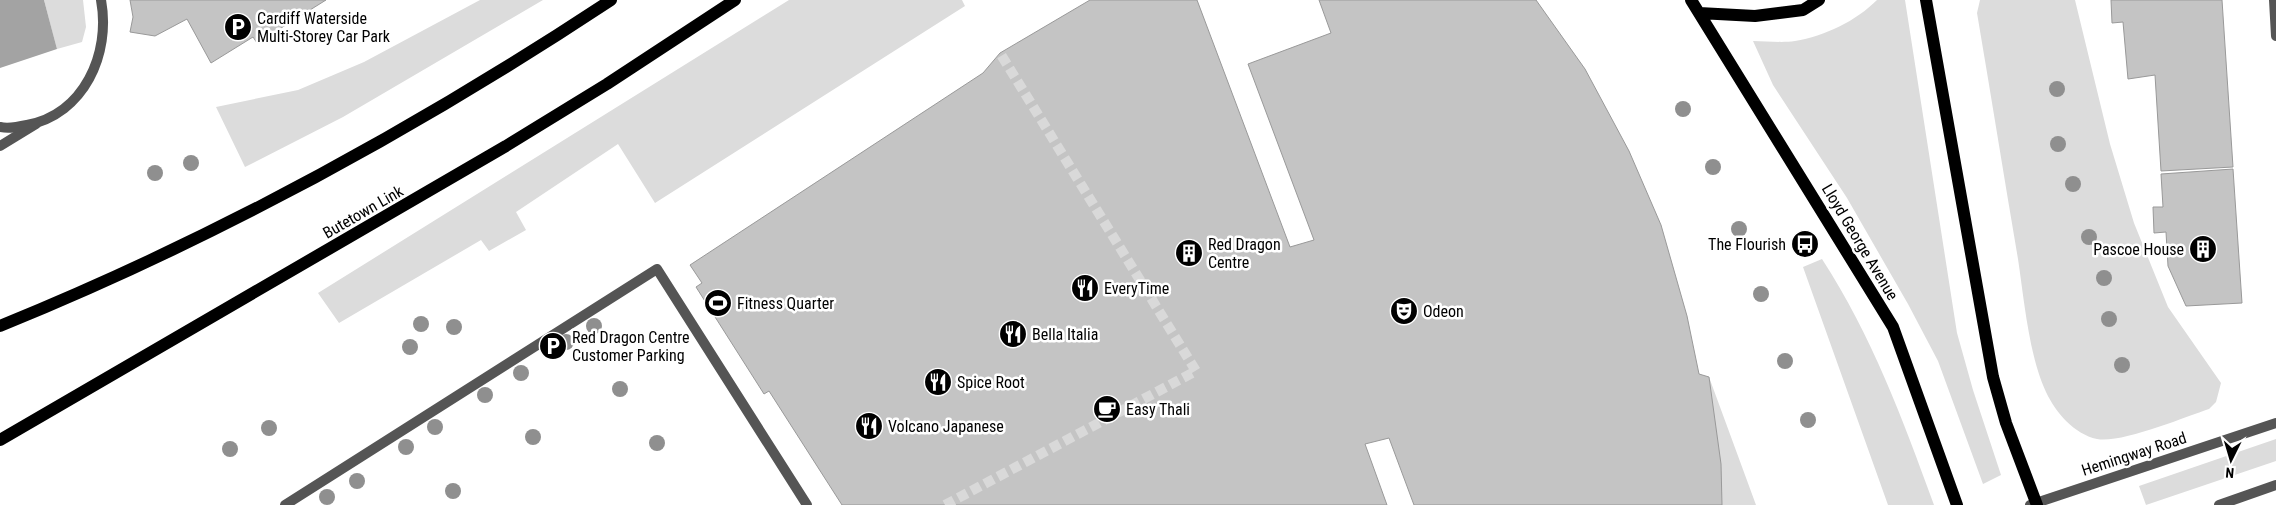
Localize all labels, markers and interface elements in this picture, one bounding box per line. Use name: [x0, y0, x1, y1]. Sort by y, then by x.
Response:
place label: Cardiff Waterside Multi-Storey Car Park: [257, 9, 391, 46]
parking icon: Cardiff Waterside Multi-Storey Car Park: [223, 12, 253, 42]
street label: Lloyd George Avenue: [1818, 180, 1902, 304]
street label: Butetown Link: [320, 181, 407, 243]
bus stop icon: The Flourish: [1790, 229, 1820, 259]
building icon: Pascoe House: [2188, 234, 2218, 264]
place label: Red Dragon Centre: [1208, 235, 1281, 272]
place label: The Flourish: [1708, 235, 1786, 254]
building icon: Red Dragon Centre: [1174, 238, 1204, 268]
place label: Pascoe House: [2093, 240, 2184, 259]
restaurant icon: EveryTime: [1070, 273, 1100, 303]
place label: EveryTime: [1104, 279, 1169, 298]
sports icon: Fitness Quarter: [703, 288, 733, 318]
place label: Fitness Quarter: [737, 294, 834, 313]
theatre icon: Odeon: [1389, 296, 1419, 326]
place label: Odeon: [1423, 302, 1464, 321]
restaurant icon: Bella Italia: [998, 319, 1028, 349]
place label: Bella Italia: [1032, 325, 1098, 344]
place label: Red Dragon Centre Customer Parking: [572, 328, 690, 365]
parking icon: Red Dragon Centre Customer Parking: [538, 331, 568, 361]
restaurant icon: Spice Root: [923, 367, 953, 397]
place label: Spice Root: [957, 373, 1025, 392]
cafe icon: Easy Thali: [1092, 394, 1122, 424]
place label: Easy Thali: [1126, 400, 1190, 419]
restaurant icon: Volcano Japanese: [854, 411, 884, 441]
place label: Volcano Japanese: [888, 417, 1004, 436]
street label: Hemingway Road: [2079, 428, 2189, 480]
north arrow: [2206, 435, 2256, 485]
text: N: [2225, 465, 2235, 481]

